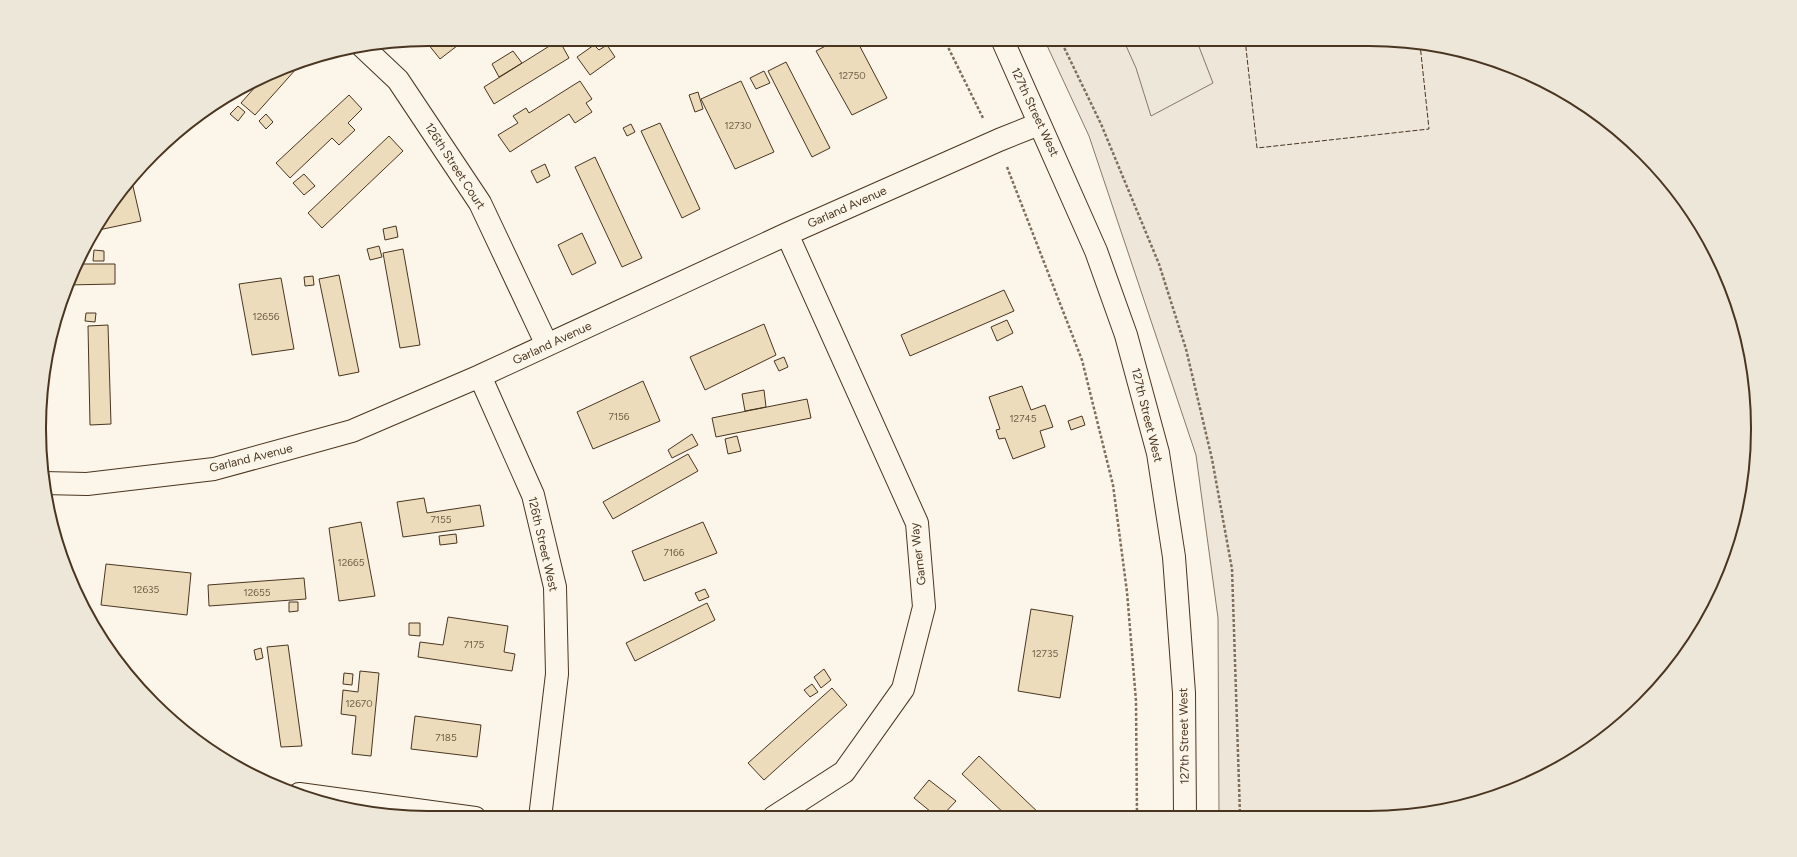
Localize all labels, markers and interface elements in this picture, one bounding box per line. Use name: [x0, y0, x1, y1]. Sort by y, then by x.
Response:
street label: 127th Street West: [1008, 65, 1062, 159]
house number: 12750: [838, 69, 866, 82]
house number: 12730: [725, 119, 751, 132]
street label: 126th Street Court: [422, 120, 488, 212]
street label: Garland Avenue: [805, 183, 889, 231]
house number: 12656: [253, 310, 280, 323]
street label: Garland Avenue: [510, 318, 594, 367]
street label: 127th Street West: [1129, 366, 1166, 464]
house number: 7156: [609, 410, 630, 423]
house number: 12745: [1009, 412, 1037, 425]
street label: Garland Avenue: [208, 441, 295, 475]
street label: 126th Street West: [525, 495, 561, 593]
house number: 7155: [431, 513, 452, 526]
street label: Garner Way: [907, 521, 929, 586]
house number: 7166: [664, 546, 685, 559]
house number: 12665: [338, 556, 365, 569]
house number: 12635: [133, 583, 160, 596]
house number: 12655: [244, 586, 271, 599]
house number: 7175: [464, 638, 485, 651]
house number: 12735: [1032, 647, 1058, 660]
street label: 127th Street West: [1176, 687, 1192, 784]
house number: 12670: [345, 697, 373, 710]
house number: 7185: [435, 731, 457, 744]

